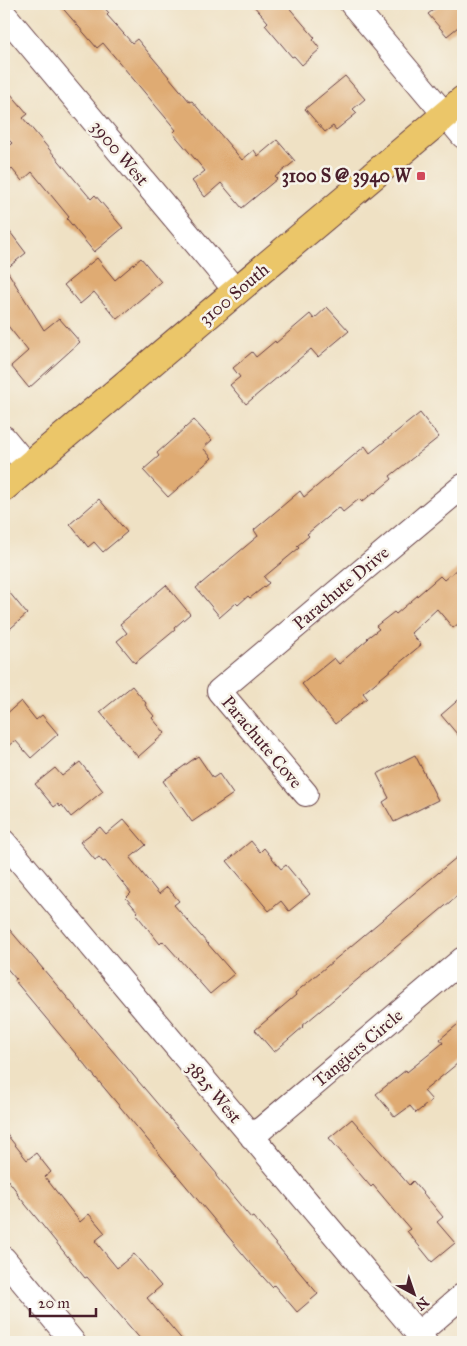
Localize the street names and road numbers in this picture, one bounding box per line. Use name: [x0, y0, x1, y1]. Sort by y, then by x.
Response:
street label: 3900 West: [86, 116, 154, 191]
street label: 3100 South: [195, 258, 273, 330]
street label: Parachute Drive: [289, 542, 393, 634]
street label: Parachute Cove: [217, 691, 307, 793]
street label: Tangiers Circle: [309, 1004, 408, 1093]
street label: 3825 West: [182, 1056, 247, 1128]

